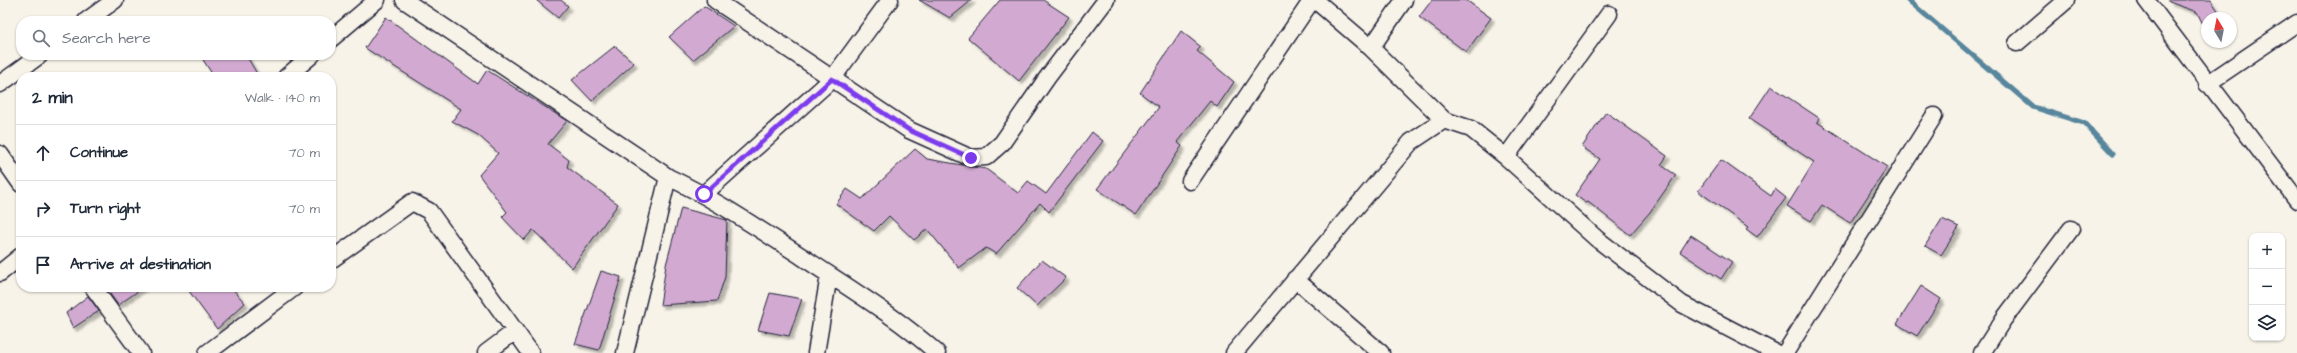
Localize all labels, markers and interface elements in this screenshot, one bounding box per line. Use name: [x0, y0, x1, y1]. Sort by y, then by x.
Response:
north arrow: [2201, 12, 2237, 48]
search box: [16, 16, 336, 60]
icon: search: [30, 27, 52, 49]
text: Search here: [62, 28, 151, 49]
text: 2 min: [32, 86, 73, 110]
text: Walk · 140 m: [245, 89, 320, 107]
icon: ahead: [32, 142, 54, 164]
text: Continue: [70, 142, 128, 163]
text: 70 m: [288, 144, 320, 162]
route end: [962, 149, 980, 167]
route start: [695, 185, 713, 203]
icon: right: [32, 198, 54, 220]
text: Turn right: [70, 198, 141, 219]
text: 70 m: [288, 200, 320, 218]
map controls: [2249, 233, 2285, 341]
button: +: [2249, 233, 2285, 269]
icon: arrive: [32, 254, 54, 276]
text: Arrive at destination: [70, 254, 211, 275]
button: −: [2249, 269, 2285, 305]
button: layers: [2249, 305, 2285, 341]

